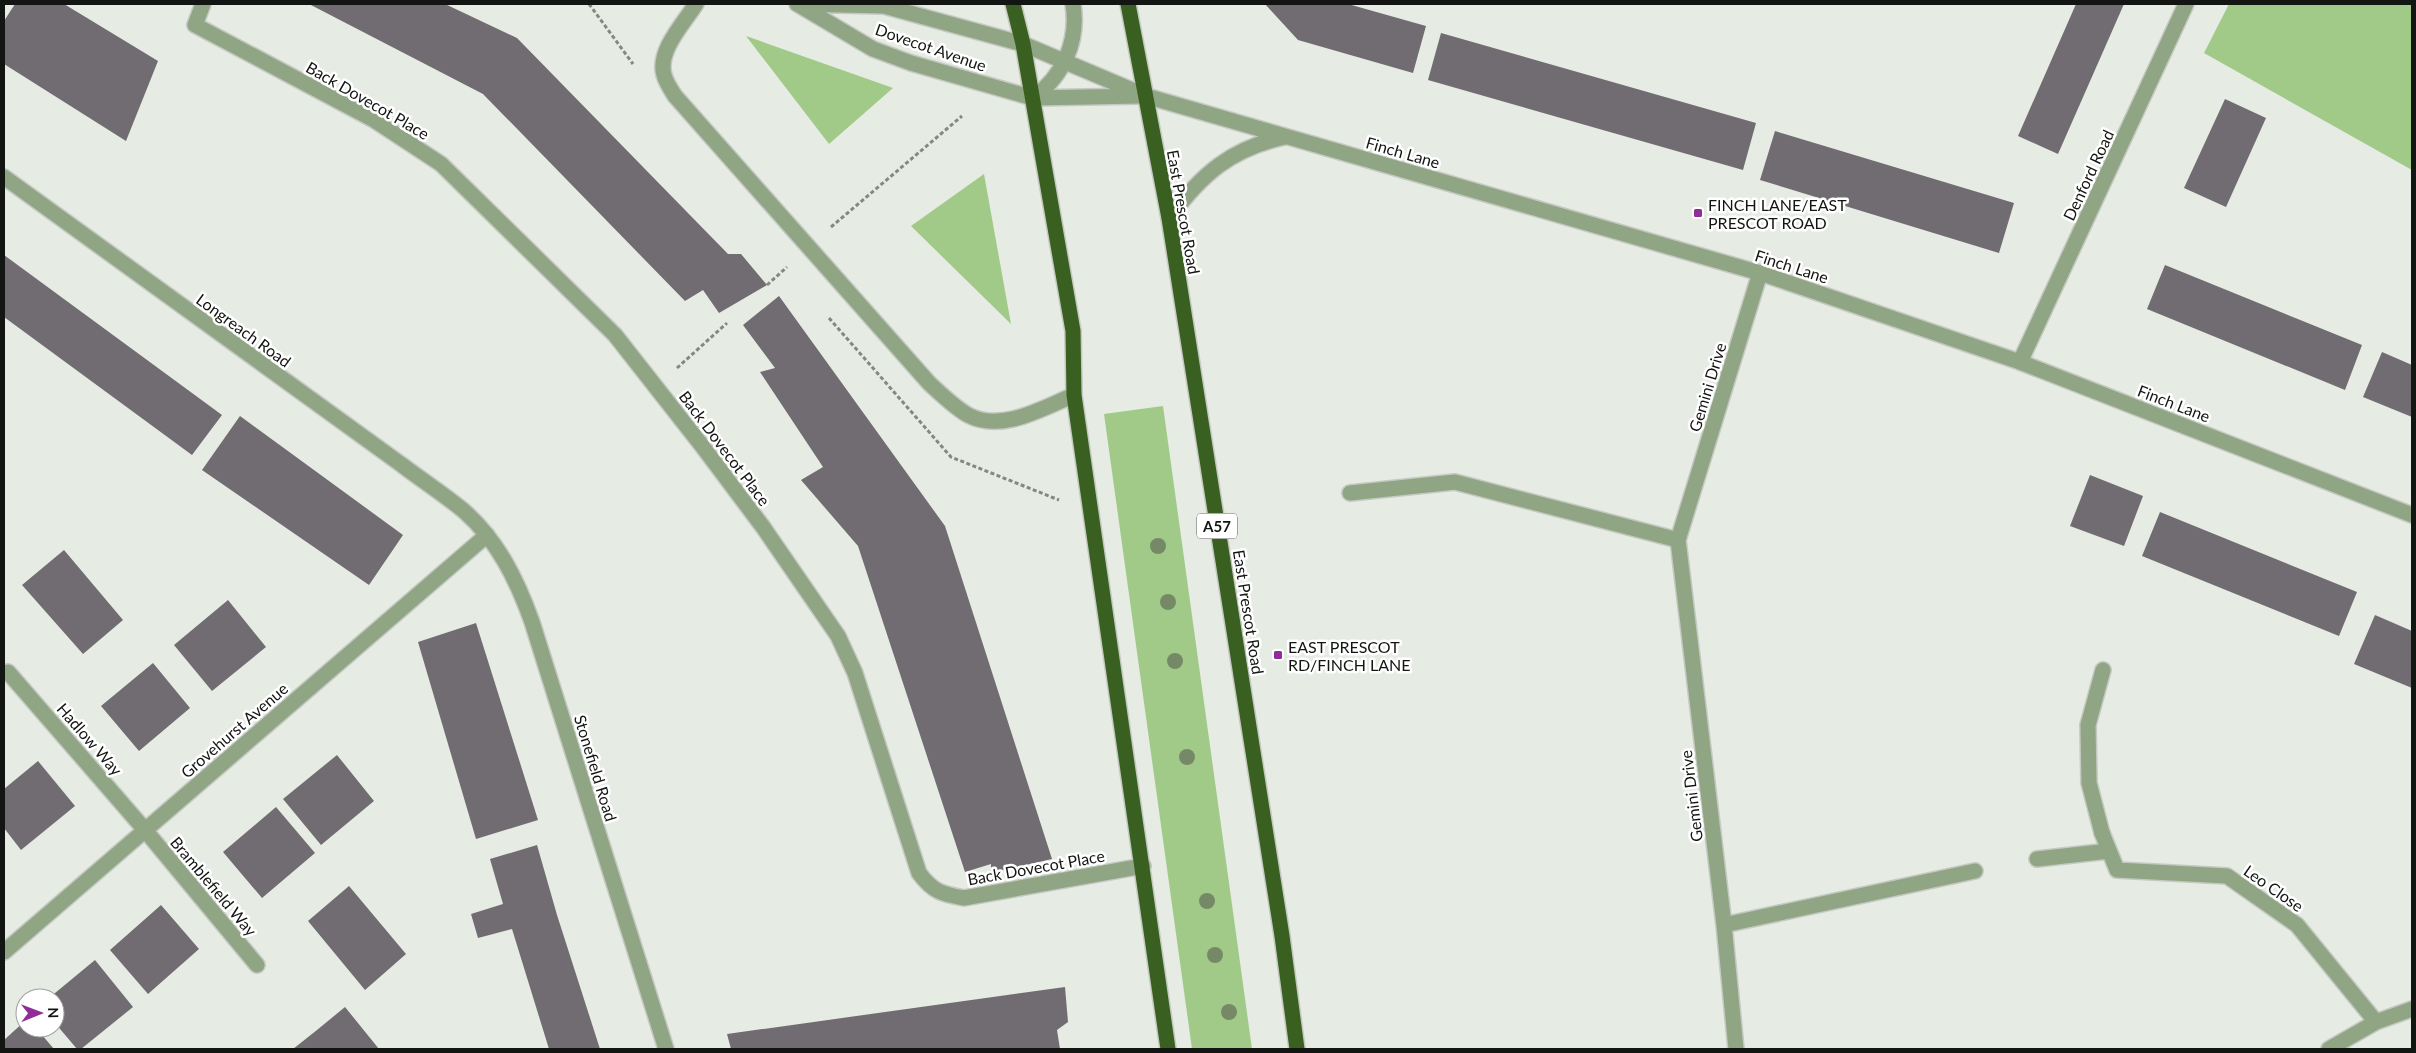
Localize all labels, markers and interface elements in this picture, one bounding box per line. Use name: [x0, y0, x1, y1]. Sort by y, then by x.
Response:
street label: Dovecot Avenue: [873, 19, 989, 75]
street label: Back Dovecot Place: [303, 57, 433, 143]
street label: Denford Road: [2059, 127, 2117, 223]
street label: Finch Lane: [1364, 132, 1442, 172]
street label: East Prescot Road: [1164, 148, 1204, 276]
place label: FINCH LANE/EAST PRESCOT ROAD: [1708, 195, 1847, 232]
marker: FINCH LANE/EAST PRESCOT ROAD: [1692, 207, 1704, 219]
street label: Finch Lane: [1753, 245, 1831, 287]
street label: Longreach Road: [193, 289, 295, 371]
street label: Gemini Drive: [1684, 340, 1730, 434]
street label: Finch Lane: [2135, 381, 2213, 425]
street label: Back Dovecot Place: [676, 387, 774, 509]
road number: A57: [1197, 514, 1237, 538]
street label: East Prescot Road: [1230, 548, 1268, 676]
place label: EAST PRESCOT RD/FINCH LANE: [1288, 637, 1411, 674]
marker: EAST PRESCOT RD/FINCH LANE: [1272, 649, 1284, 661]
street label: Grovehurst Avenue: [177, 678, 291, 782]
street label: Hadlow Way: [53, 699, 127, 780]
street label: Stonefield Road: [571, 712, 621, 824]
street label: Gemini Drive: [1676, 749, 1706, 843]
street label: Bramblefield Way: [167, 832, 262, 940]
street label: Back Dovecot Place: [966, 846, 1106, 888]
street label: Leo Close: [2241, 861, 2307, 915]
north arrow: [15, 988, 65, 1038]
text: N: [45, 1007, 62, 1018]

